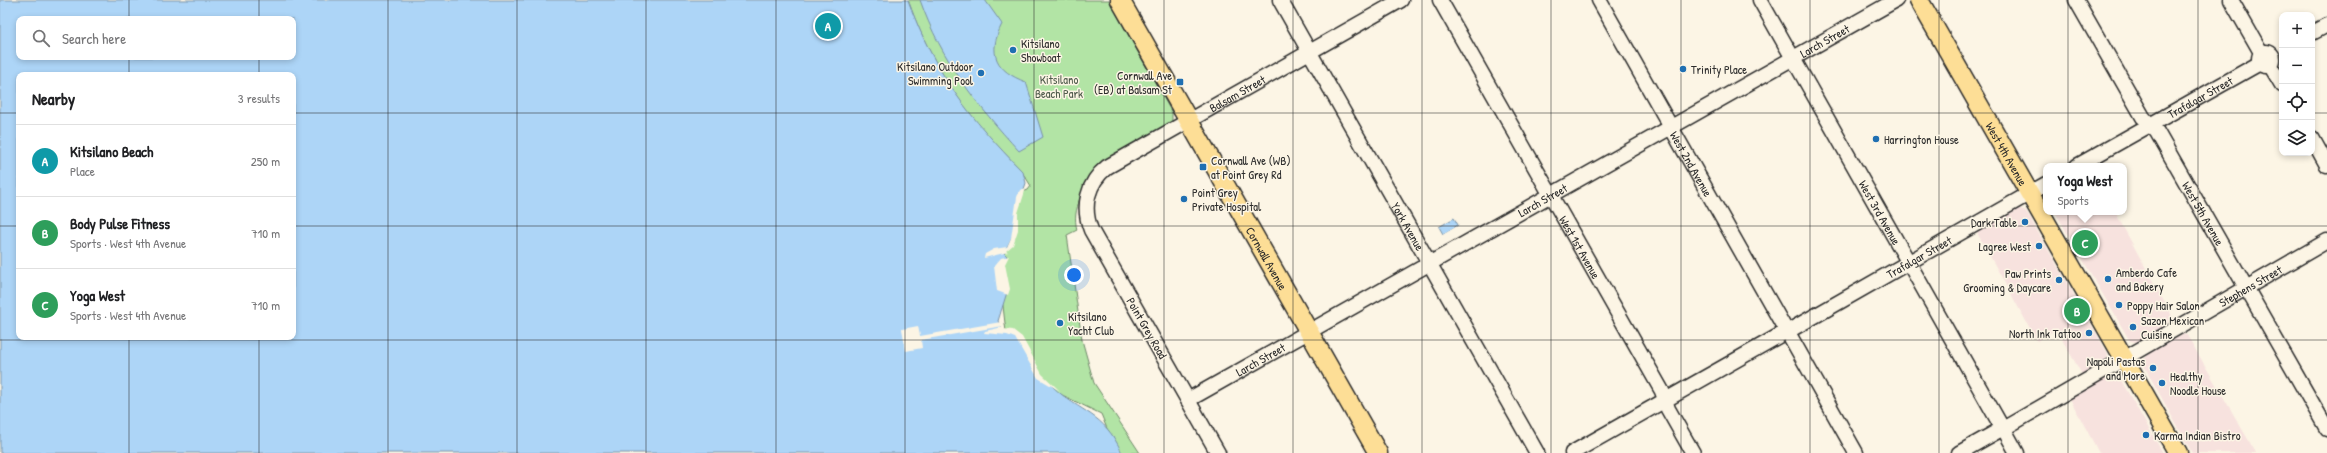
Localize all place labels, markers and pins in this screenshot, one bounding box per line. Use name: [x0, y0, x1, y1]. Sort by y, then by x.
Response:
pin: A: [815, 11, 841, 41]
place label: Kitsilano Showboat: [1021, 35, 1061, 66]
marker: Kitsilano Showboat: [1008, 45, 1018, 55]
place label: Kitsilano Outdoor Swimming Pool: [897, 58, 974, 89]
place label: Trinity Place: [1691, 61, 1747, 78]
marker: Trinity Place: [1678, 64, 1688, 74]
place label: Cornwall Ave (EB) at Balsam St: [1094, 67, 1173, 98]
marker: Kitsilano Outdoor Swimming Pool: [976, 68, 986, 78]
marker: Cornwall Ave (EB) at Balsam St: [1175, 77, 1185, 87]
place label: Harrington House: [1884, 131, 1959, 148]
marker: Harrington House: [1871, 134, 1881, 144]
place label: Cornwall Ave (WB) at Point Grey Rd: [1211, 152, 1291, 183]
marker: Cornwall Ave (WB) at Point Grey Rd: [1198, 162, 1208, 172]
place label: Point Grey Private Hospital: [1192, 184, 1262, 215]
marker: Point Grey Private Hospital: [1179, 194, 1189, 204]
place label: Dark Table: [1971, 214, 2017, 231]
marker: Dark Table: [2020, 217, 2030, 227]
pin: C: [2072, 228, 2098, 258]
place label: Lagree West: [1979, 238, 2032, 255]
marker: Lagree West: [2034, 241, 2044, 251]
place label: Amberdo Cafe and Bakery: [2116, 264, 2177, 295]
place label: Paw Prints Grooming & Daycare: [1963, 265, 2051, 296]
marker: Amberdo Cafe and Bakery: [2103, 274, 2113, 284]
marker: Paw Prints Grooming & Daycare: [2054, 275, 2064, 285]
pin: B: [2064, 296, 2090, 326]
place label: Poppy Hair Salon: [2127, 297, 2200, 314]
marker: Poppy Hair Salon: [2114, 300, 2124, 310]
place label: Kitsilano Yacht Club: [1068, 308, 1114, 339]
place label: Sazon Mexican Cuisine: [2141, 312, 2204, 343]
marker: Kitsilano Yacht Club: [1055, 318, 1065, 328]
marker: Sazon Mexican Cuisine: [2128, 322, 2138, 332]
place label: North Ink Tattoo: [2009, 325, 2081, 342]
marker: North Ink Tattoo: [2084, 328, 2094, 338]
place label: Napoli Pastas and More: [2087, 353, 2145, 384]
marker: Napoli Pastas and More: [2148, 363, 2158, 373]
place label: Healthy Noodle House: [2170, 368, 2226, 399]
marker: Healthy Noodle House: [2157, 378, 2167, 388]
place label: Karma Indian Bistro: [2154, 427, 2241, 444]
marker: Karma Indian Bistro: [2141, 430, 2151, 440]

